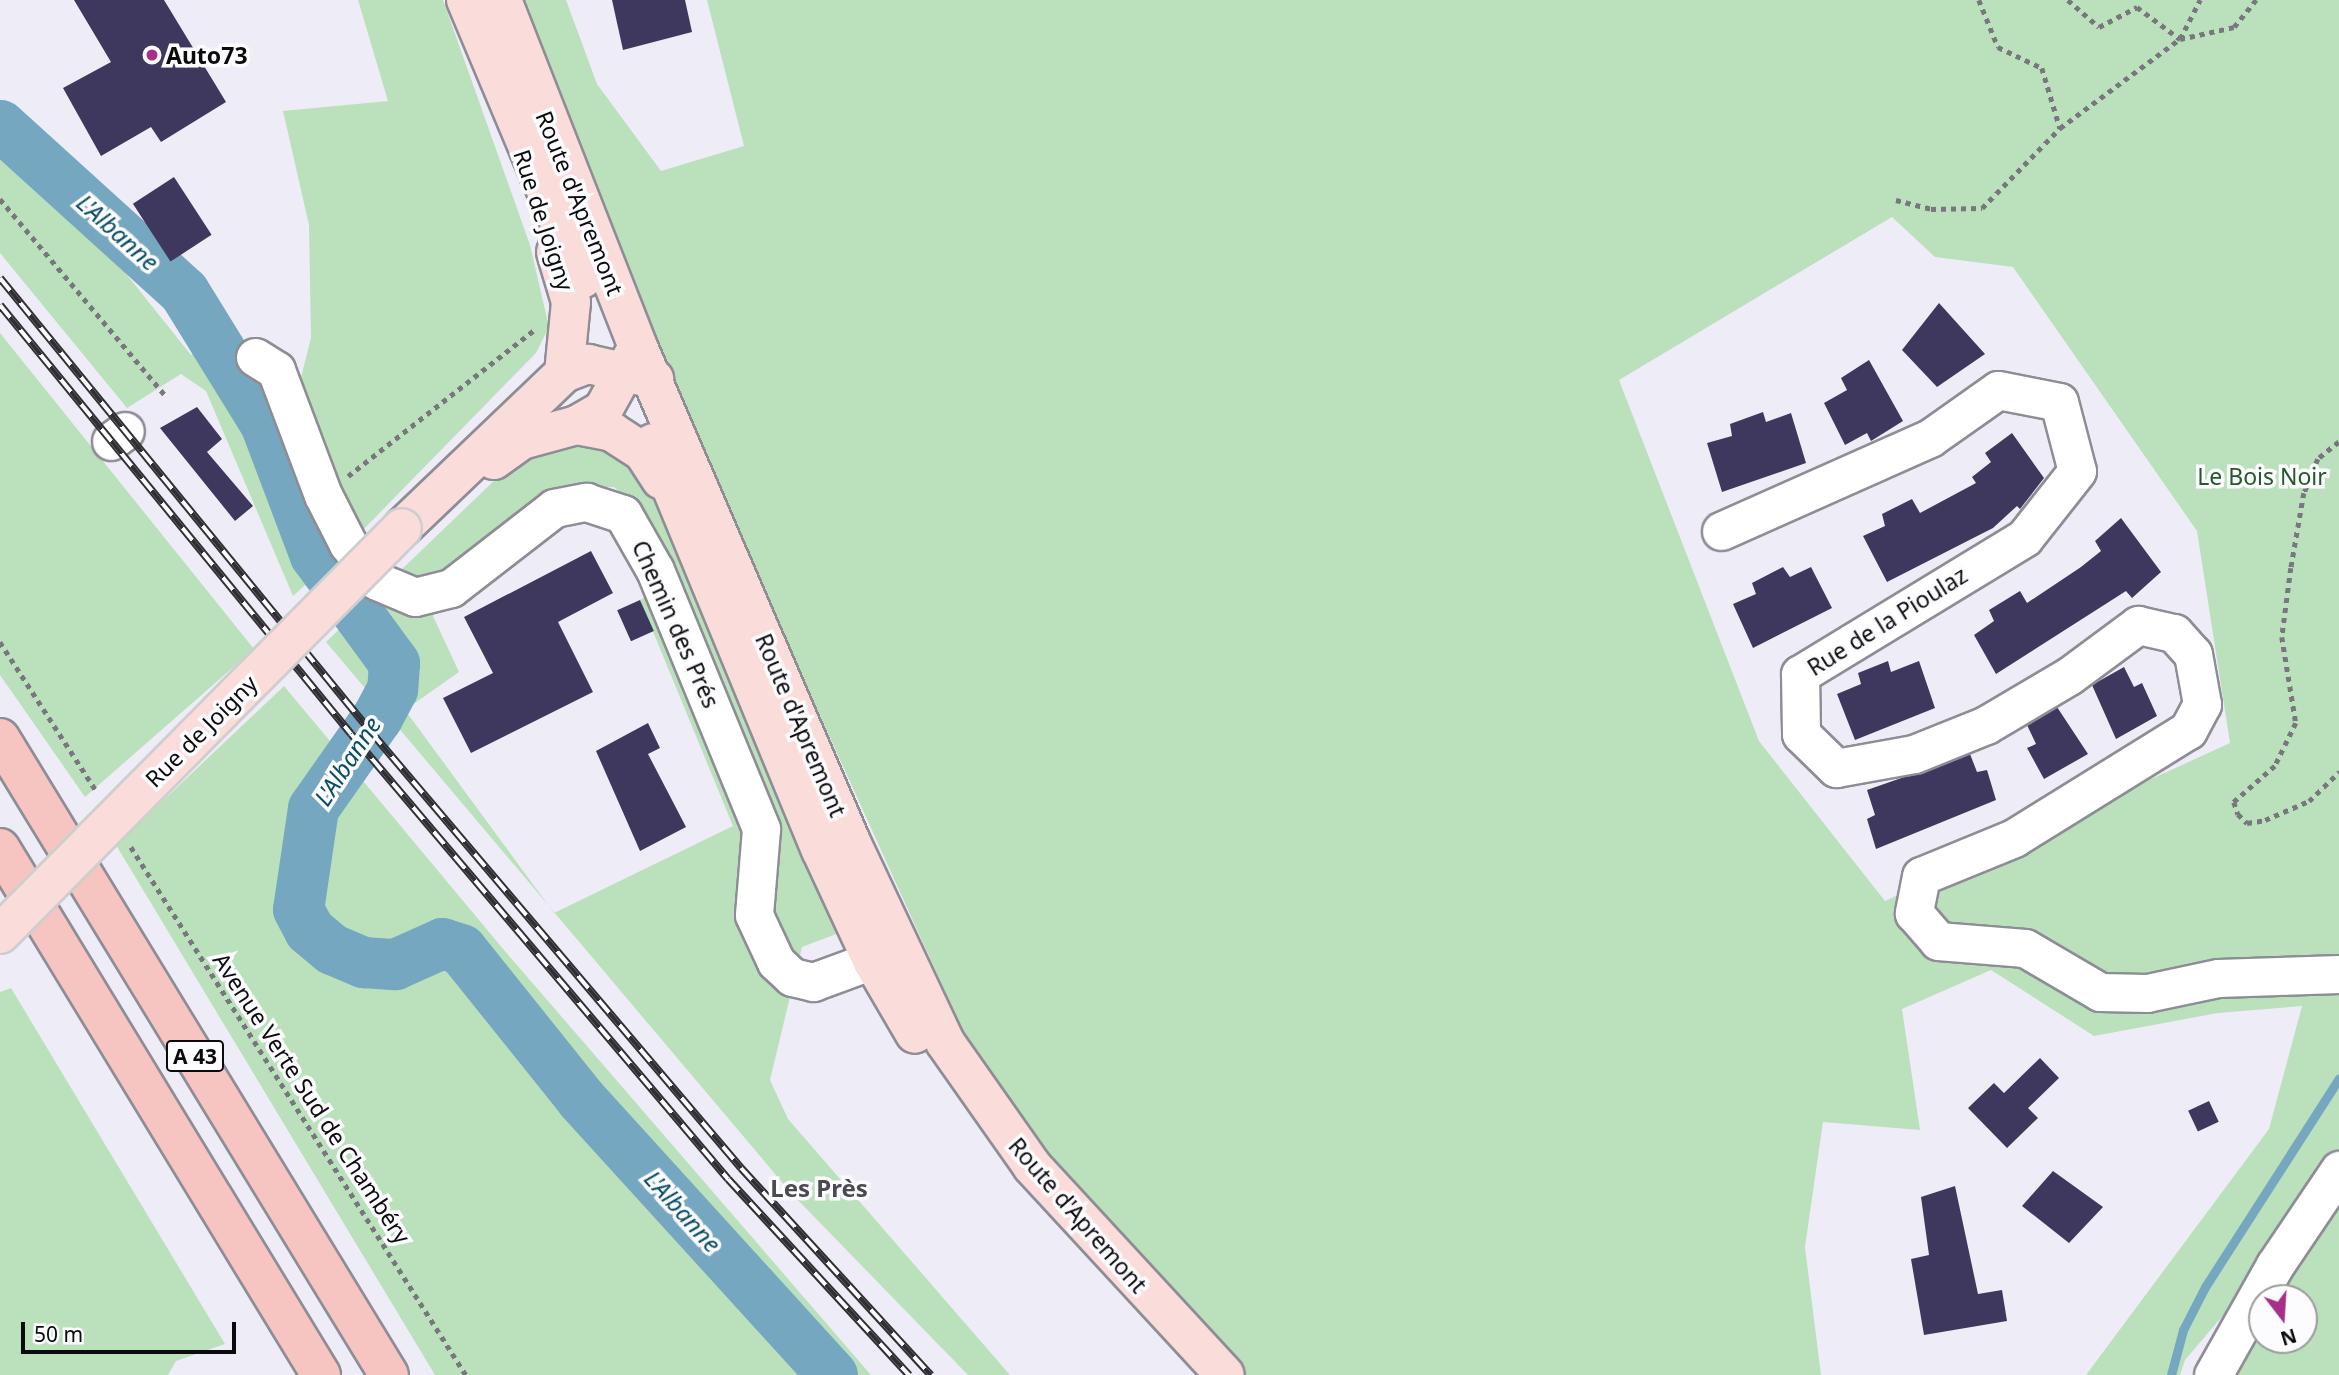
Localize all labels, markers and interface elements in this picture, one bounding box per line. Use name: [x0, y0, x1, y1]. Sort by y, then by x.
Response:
place label: Auto73: [166, 41, 248, 69]
marker: Auto73: [144, 47, 160, 63]
street label: Route d'Apremont: [530, 107, 630, 299]
street label: Rue de Joigny: [508, 146, 580, 294]
water label: L'Albanne: [71, 188, 165, 276]
park label: Le Bois Noir: [2197, 462, 2327, 490]
street label: Chemin des Prés: [627, 536, 725, 712]
street label: Rue de la Pioulaz: [1802, 561, 1972, 681]
street label: Route d'Apremont: [750, 629, 852, 821]
street label: Rue de Joigny: [139, 669, 263, 793]
water label: L'Albanne: [308, 711, 386, 811]
street label: Avenue Verte Sud de Chambéry: [207, 947, 417, 1249]
road number: A 43: [165, 1038, 225, 1074]
street label: Route d'Apremont: [1003, 1132, 1153, 1298]
water label: L'Albanne: [639, 1164, 727, 1258]
district label: Les Près: [770, 1174, 868, 1202]
north arrow: [2248, 1284, 2318, 1354]
scale bar: [24, 1308, 240, 1352]
text: 50 m: [34, 1320, 83, 1348]
text: N: [2277, 1322, 2300, 1352]

